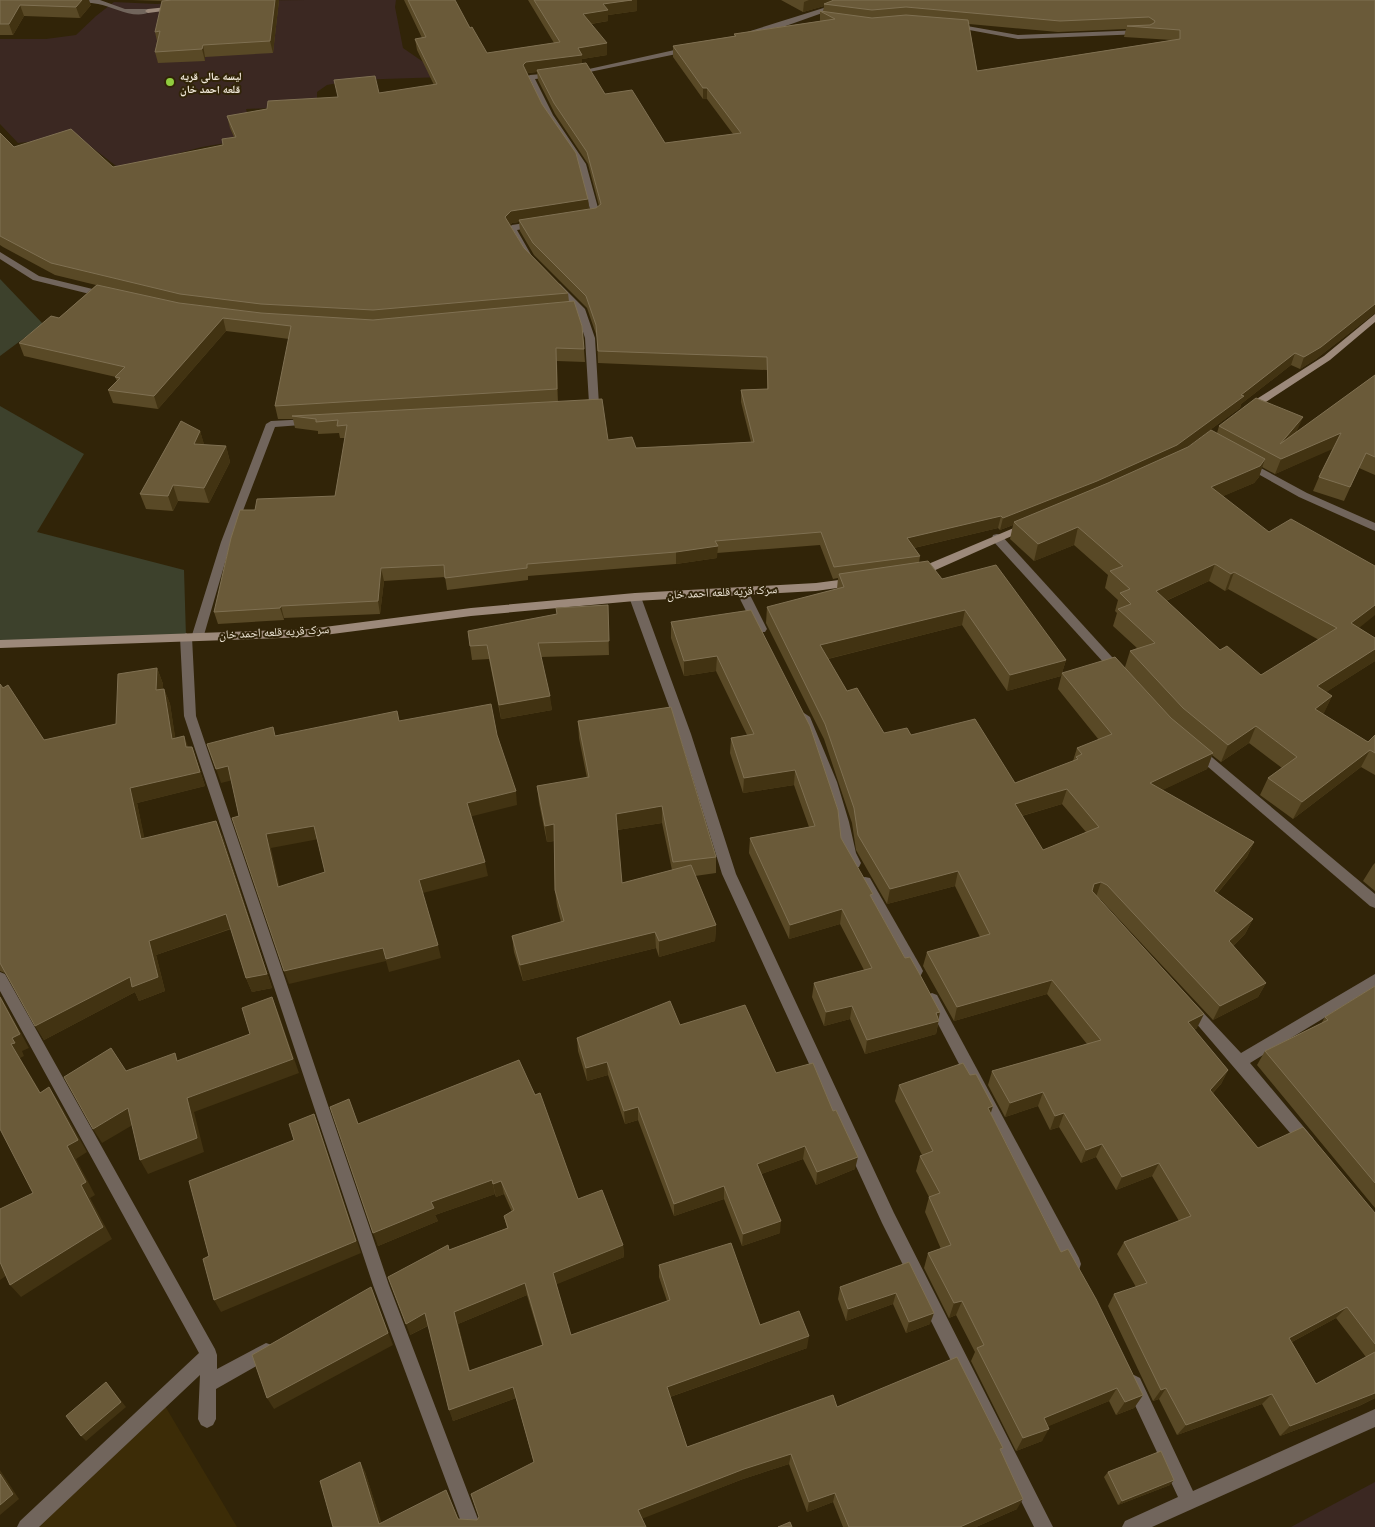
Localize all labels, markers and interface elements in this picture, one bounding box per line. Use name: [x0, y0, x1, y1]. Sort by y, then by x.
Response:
place label: لیسه عالی قریه قلعه احمد خان: [180, 68, 242, 97]
marker: لیسه عالی قریه قلعه احمد خان: [164, 76, 176, 88]
street label: سرک قریه قلعه احمد خان: [666, 580, 778, 603]
street label: سرک قریه قلعه احمد خان: [218, 620, 330, 643]

